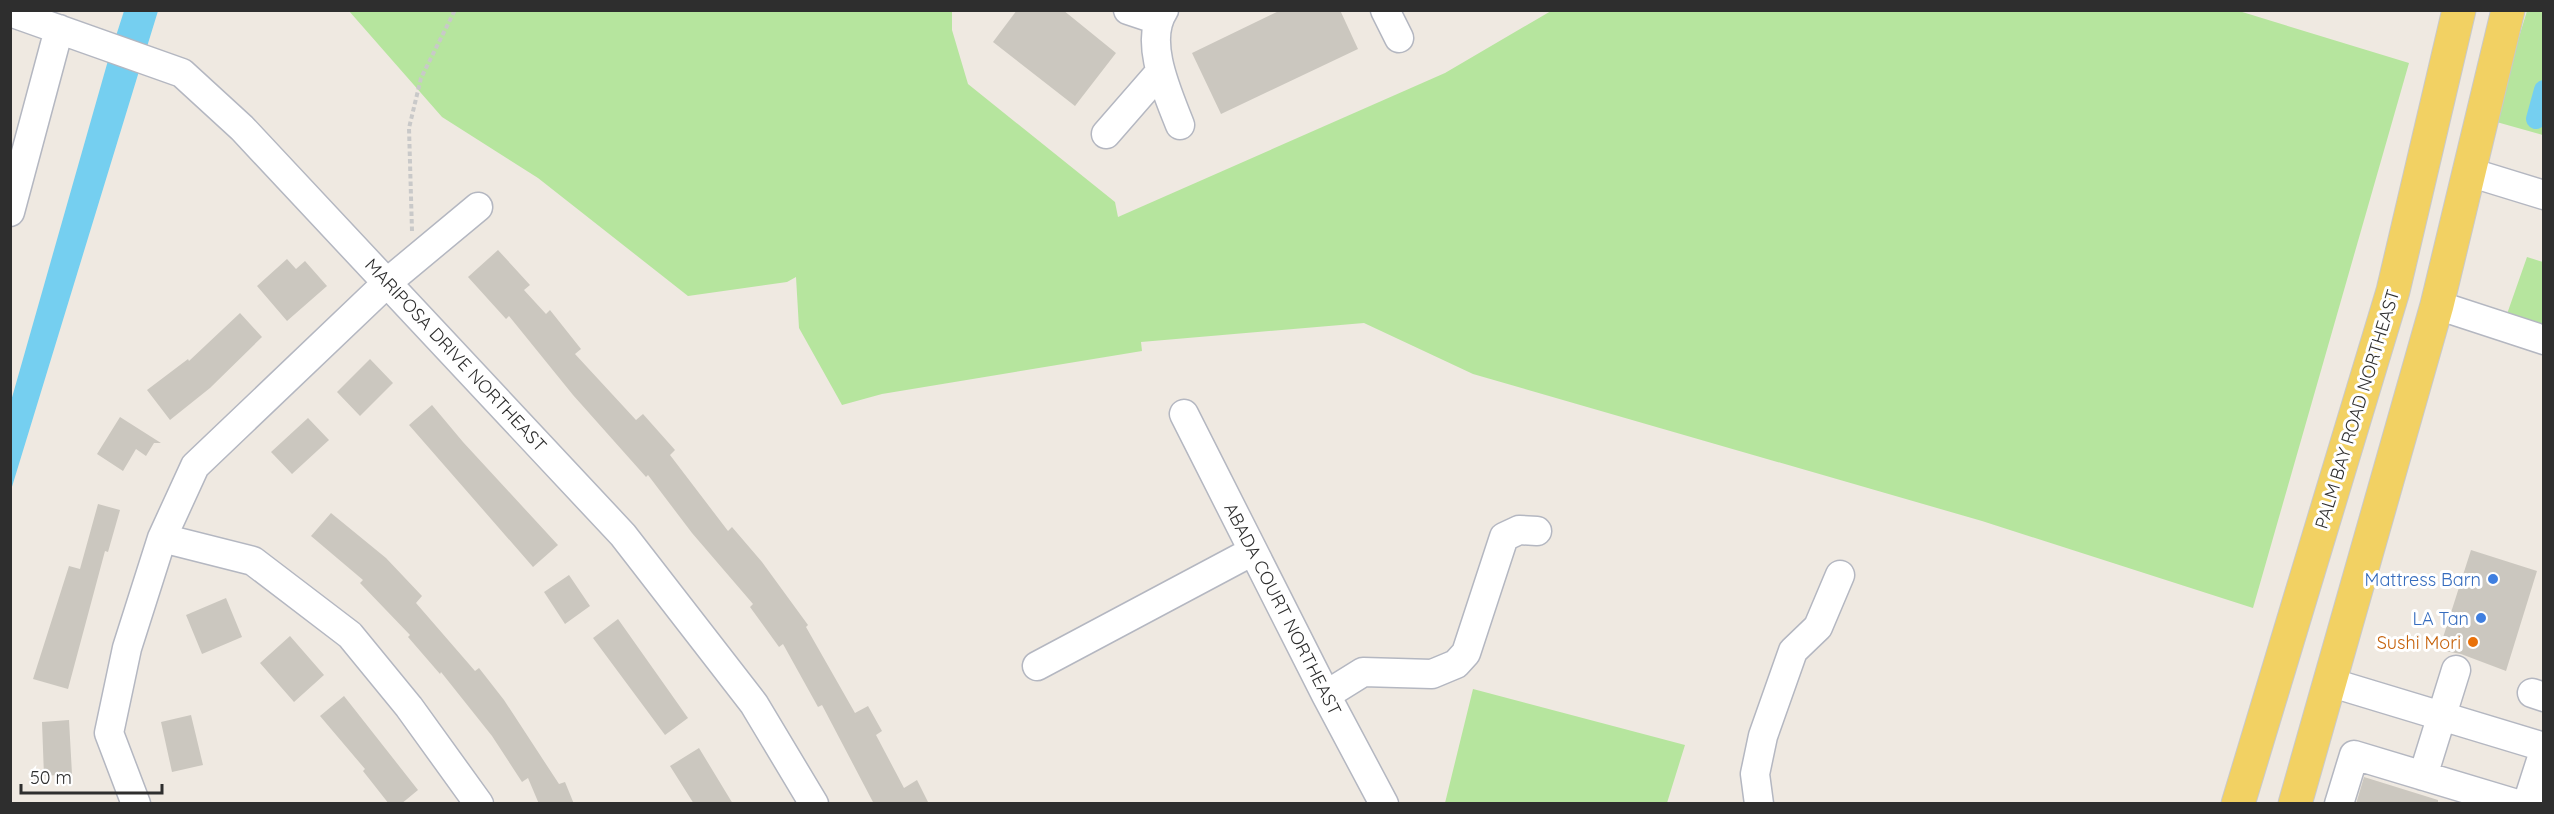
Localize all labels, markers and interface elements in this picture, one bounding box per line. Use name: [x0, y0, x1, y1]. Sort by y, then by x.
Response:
street label: MARIPOSA DRIVE NORTHEAST: [360, 253, 552, 457]
street label: PALM BAY ROAD NORTHEAST: [2310, 286, 2404, 531]
street label: ABADA COURT NORTHEAST: [1219, 499, 1347, 719]
place label: Mattress Barn: [2365, 568, 2481, 591]
marker: Mattress Barn: [2486, 572, 2500, 586]
place label: LA Tan: [2412, 607, 2469, 630]
marker: LA Tan: [2474, 611, 2488, 625]
place label: Sushi Mori: [2377, 631, 2461, 654]
marker: Sushi Mori: [2466, 635, 2480, 649]
scale bar: [21, 757, 162, 795]
text: 50 m: [30, 766, 72, 789]

